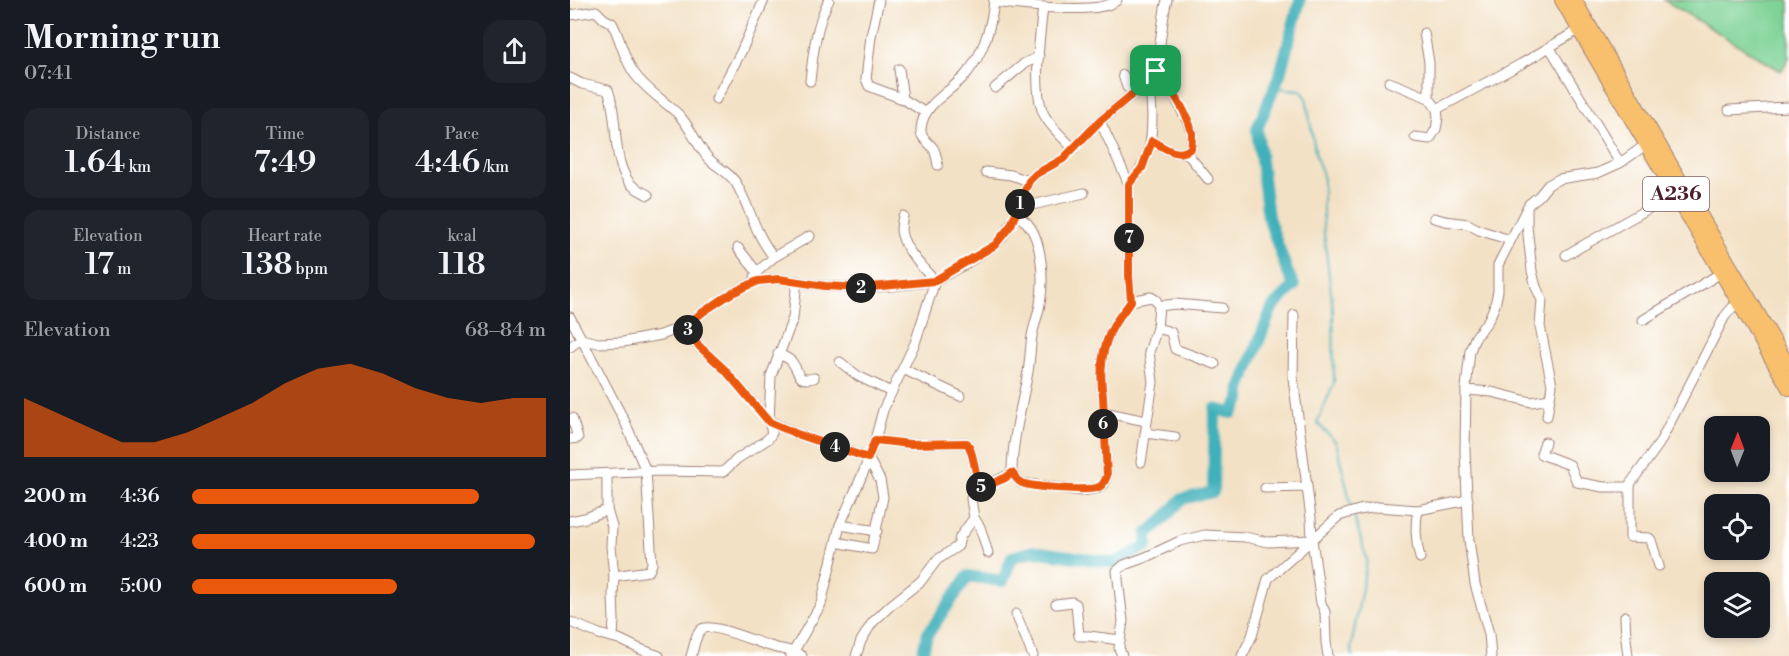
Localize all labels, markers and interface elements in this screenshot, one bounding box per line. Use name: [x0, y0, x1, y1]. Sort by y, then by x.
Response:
text: Morning run: [24, 18, 221, 59]
button: share: [483, 20, 546, 83]
pin: [1130, 45, 1181, 96]
icon: arrive: [1139, 54, 1172, 87]
text: 07:41: [24, 61, 72, 86]
text: Distance: [76, 124, 140, 144]
text: Time: [266, 124, 304, 144]
text: Pace: [445, 124, 479, 144]
text: 1.64: [65, 144, 125, 182]
text: 7:49: [254, 144, 316, 182]
text: 4:46: [415, 144, 480, 182]
text: km: [125, 157, 151, 177]
text: /km: [480, 157, 509, 177]
road number: A236: [1643, 177, 1709, 211]
pin: 1: [1005, 189, 1035, 219]
text: 1: [1016, 194, 1024, 214]
pin: 7: [1114, 223, 1144, 253]
text: Elevation: [73, 226, 143, 246]
text: Heart rate: [248, 226, 322, 246]
text: kcal: [447, 226, 477, 246]
text: 7: [1124, 228, 1134, 248]
text: 17: [85, 246, 114, 284]
text: 138: [242, 246, 292, 284]
text: 118: [438, 246, 486, 284]
text: m: [114, 259, 131, 279]
text: bpm: [292, 259, 328, 279]
pin: 2: [846, 273, 876, 303]
text: 2: [856, 278, 866, 298]
pin: 3: [673, 315, 703, 345]
text: Elevation: [24, 318, 111, 343]
text: 68–84 m: [465, 318, 546, 343]
text: 3: [683, 320, 693, 340]
pin: 6: [1088, 409, 1118, 439]
text: 6: [1098, 414, 1108, 434]
north arrow: [1704, 416, 1770, 482]
map controls: [1704, 416, 1770, 638]
pin: 4: [820, 432, 850, 462]
text: 4: [830, 437, 840, 457]
pin: 5: [966, 472, 996, 502]
text: 5: [976, 477, 986, 497]
text: 200 m: [24, 484, 87, 509]
text: 4:36: [120, 484, 160, 509]
button: locate: [1704, 494, 1770, 560]
text: 400 m: [24, 529, 88, 554]
text: 4:23: [120, 529, 159, 554]
button: layers: [1704, 572, 1770, 638]
text: 600 m: [24, 574, 87, 599]
text: 5:00: [120, 574, 162, 599]

